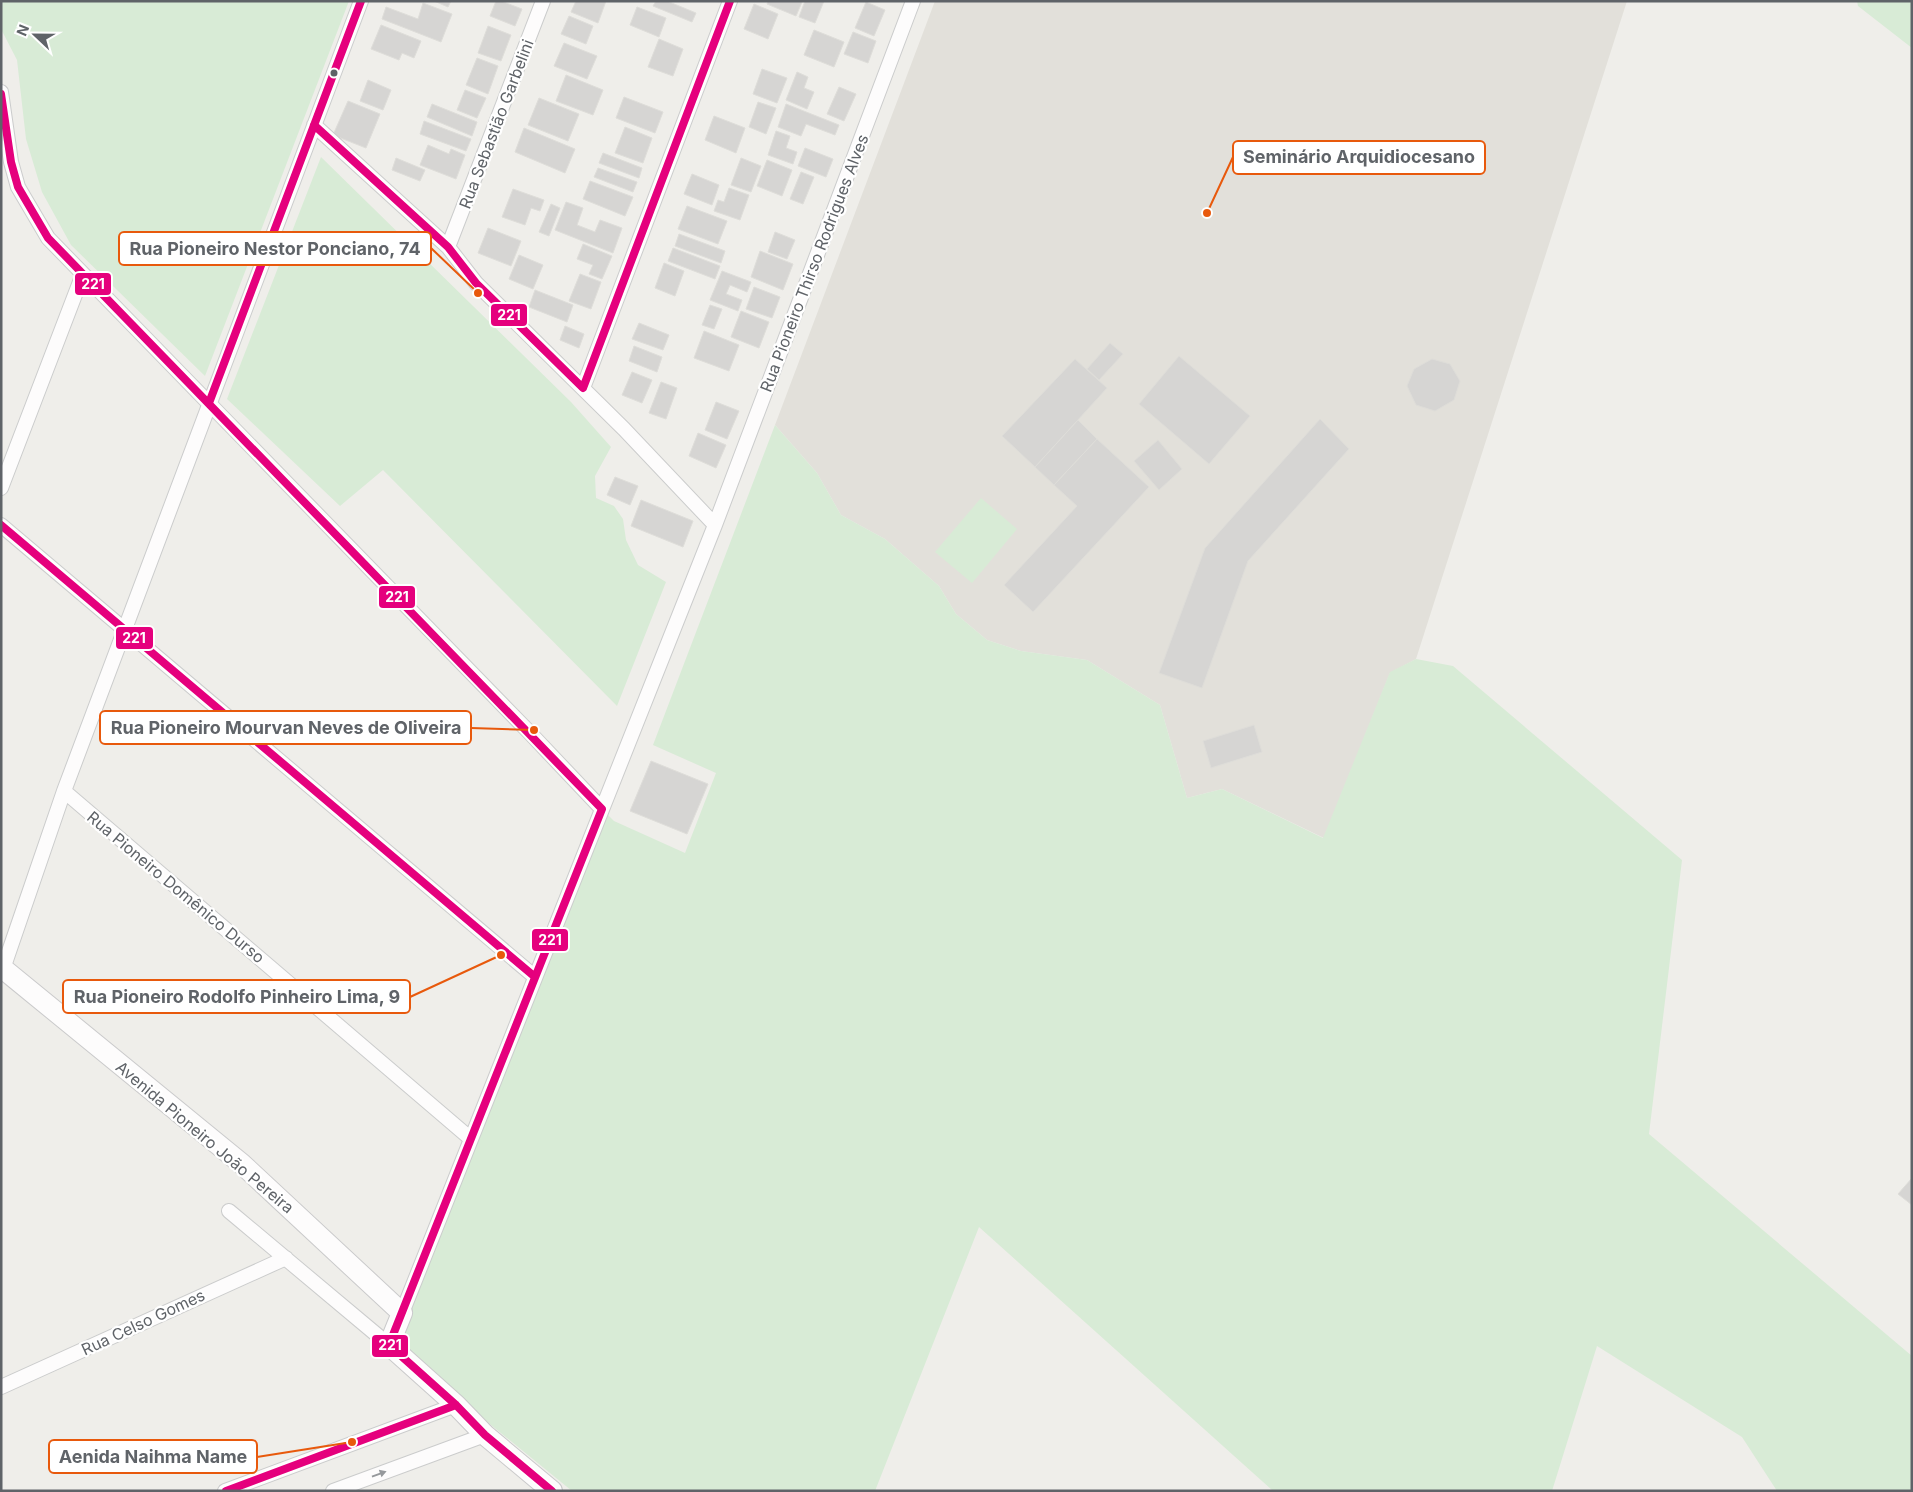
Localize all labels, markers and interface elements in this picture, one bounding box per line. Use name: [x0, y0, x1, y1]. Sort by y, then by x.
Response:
north arrow: [10, 10, 60, 60]
text: N: [13, 22, 32, 38]
street label: Rua Sebastião Garbelini: [454, 36, 538, 212]
unlabelled marker: [329, 68, 339, 78]
street label: Rua Pioneiro Thirso Rodrigues Alves: [756, 131, 872, 395]
callout: Seminário Arquidiocesano: [1233, 141, 1485, 174]
text: Seminário Arquidiocesano: [1243, 146, 1475, 167]
callout: Rua Pioneiro Nestor Ponciano, 74: [119, 232, 431, 265]
text: Rua Pioneiro Nestor Ponciano, 74: [129, 238, 421, 259]
line badge: 221: [74, 272, 112, 296]
text: 221: [81, 275, 105, 292]
line badge: 221: [490, 303, 528, 327]
text: 221: [497, 306, 521, 323]
line badge: 221: [378, 585, 416, 609]
text: 221: [385, 588, 409, 605]
line badge: 221: [115, 626, 154, 650]
text: 221: [122, 629, 146, 646]
callout: Rua Pioneiro Mourvan Neves de Oliveira: [100, 711, 471, 744]
text: Rua Pioneiro Mourvan Neves de Oliveira: [111, 717, 461, 738]
street label: Rua Pioneiro Domênico Durso: [83, 807, 269, 967]
line badge: 221: [531, 928, 569, 952]
text: 221: [538, 931, 562, 948]
callout: Rua Pioneiro Rodolfo Pinheiro Lima, 9: [63, 980, 410, 1013]
text: Rua Pioneiro Rodolfo Pinheiro Lima, 9: [74, 986, 400, 1007]
street label: Avenida Pioneiro João Pereira: [112, 1057, 298, 1217]
street label: Rua Celso Gomes: [78, 1285, 208, 1359]
line badge: 221: [371, 1334, 409, 1358]
text: 221: [378, 1336, 402, 1353]
callout: Aenida Naihma Name: [49, 1440, 257, 1473]
text: Aenida Naihma Name: [59, 1446, 248, 1467]
one-way arrow: [372, 1470, 387, 1478]

